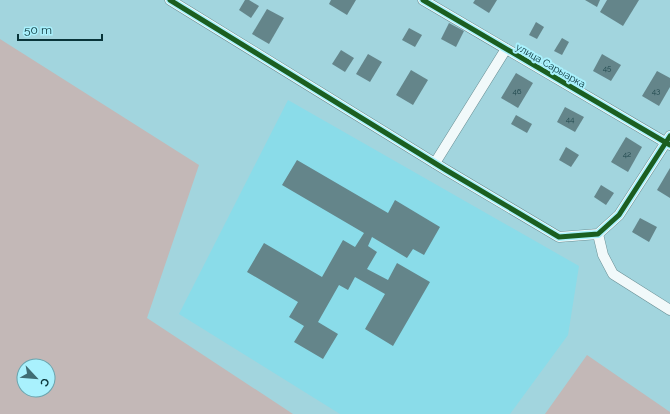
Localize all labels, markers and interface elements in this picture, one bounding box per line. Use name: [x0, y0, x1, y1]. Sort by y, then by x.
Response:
scale bar: [18, 16, 102, 42]
text: 50 m: [24, 23, 52, 37]
street label: улица Сарыарка: [514, 41, 587, 90]
house number: 45: [603, 63, 612, 73]
house number: 46: [512, 86, 522, 96]
house number: 43: [652, 86, 660, 96]
house number: 44: [566, 114, 575, 124]
house number: 42: [623, 149, 631, 159]
north arrow: [16, 358, 56, 398]
text: С: [37, 376, 52, 389]

